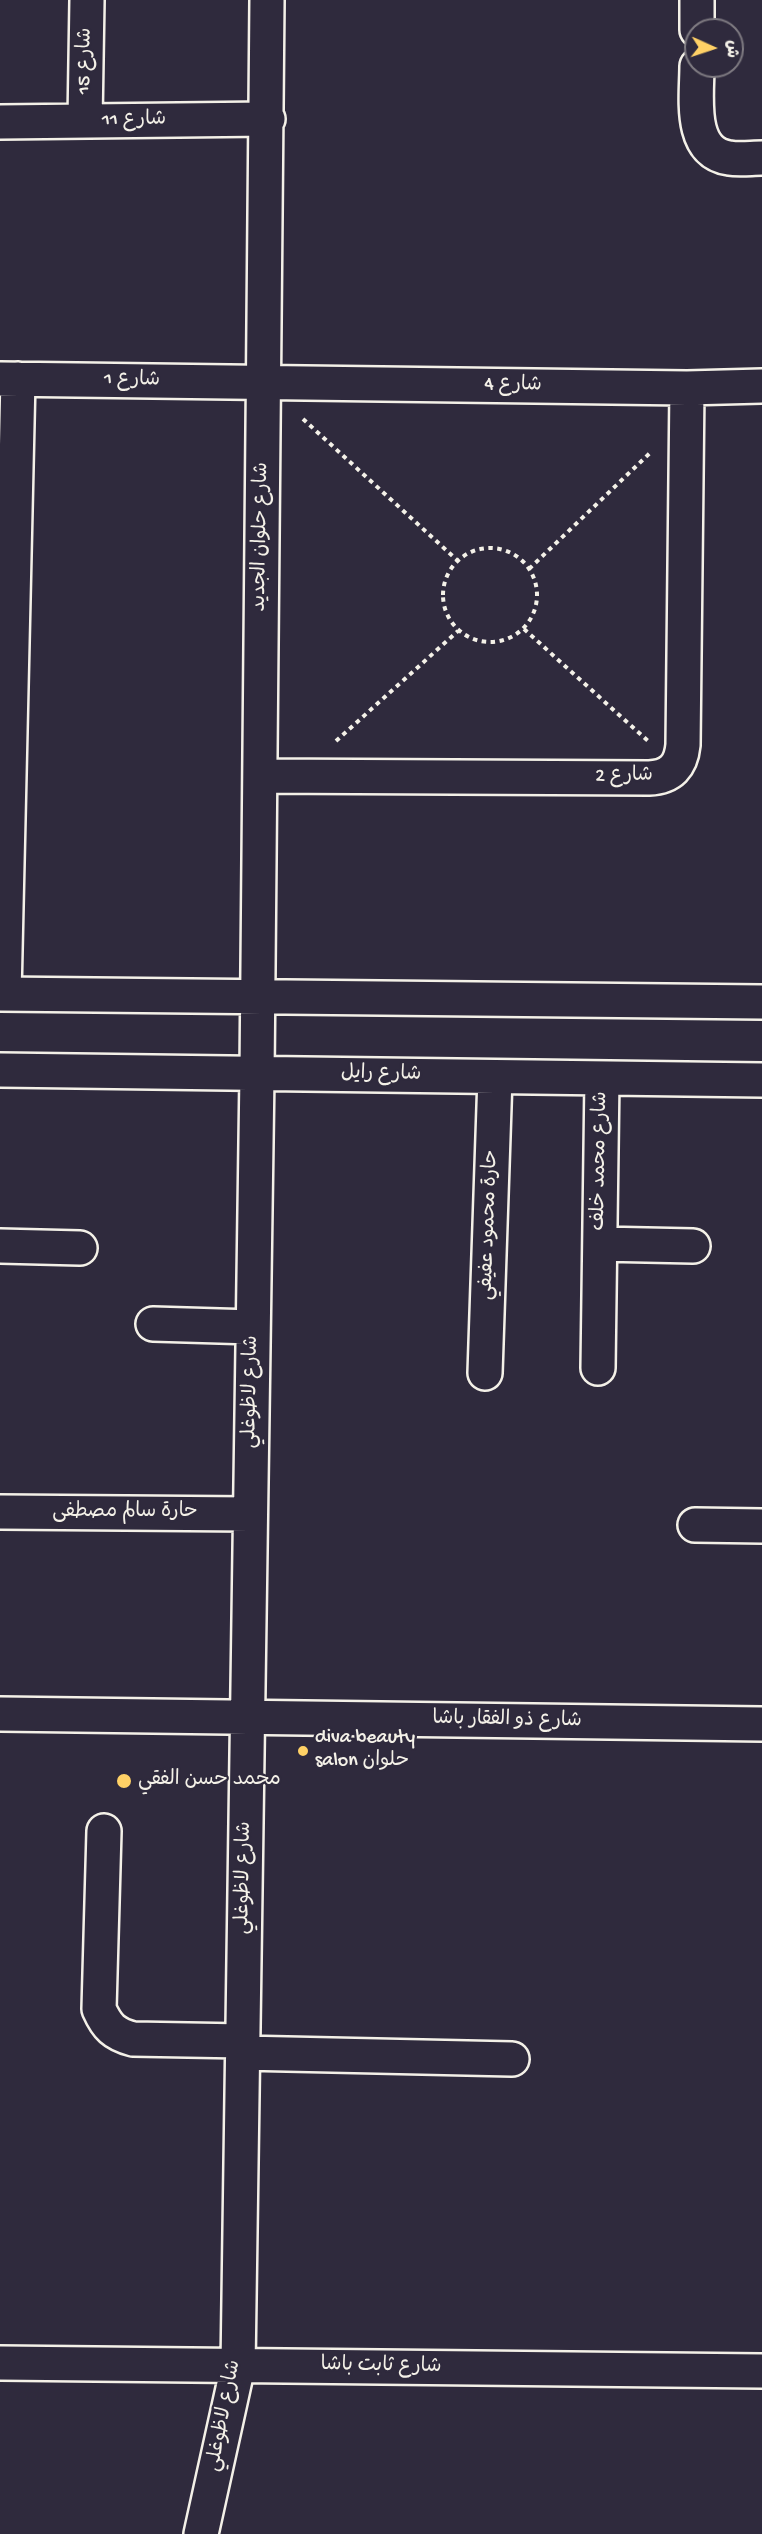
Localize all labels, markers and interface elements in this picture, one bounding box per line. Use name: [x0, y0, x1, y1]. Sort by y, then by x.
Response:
north arrow: [684, 18, 744, 78]
street label: شارع 15: [73, 27, 99, 95]
text: ش: [721, 40, 740, 58]
street label: شارع 11: [102, 108, 166, 134]
street label: شارع 1: [104, 369, 160, 393]
street label: شارع 4: [484, 374, 542, 398]
street label: شارع حلوان الجديد: [249, 462, 275, 612]
street label: شارع 2: [595, 764, 653, 790]
street label: شارع رايل: [341, 1062, 421, 1088]
street label: شارع محمد خلف: [588, 1091, 614, 1231]
street label: حارة محمود عفيفي: [475, 1149, 505, 1301]
street label: شارع لاظوغلي: [239, 1335, 265, 1449]
street label: حارة سالم مصطفى: [52, 1501, 198, 1525]
street label: شارع ذو الفقار باشا: [432, 1708, 582, 1734]
place label: diva beauty salon حلوان: [315, 1727, 415, 1774]
marker: diva beauty salon حلوان: [296, 1744, 310, 1758]
place label: محمد حسن الفقي: [138, 1769, 281, 1793]
marker: محمد حسن الفقي: [115, 1772, 133, 1790]
street label: شارع لاظوغلي: [232, 1821, 258, 1935]
street label: شارع ثابت باشا: [320, 2354, 442, 2380]
street label: شارع لاظوغلي: [202, 2358, 248, 2474]

